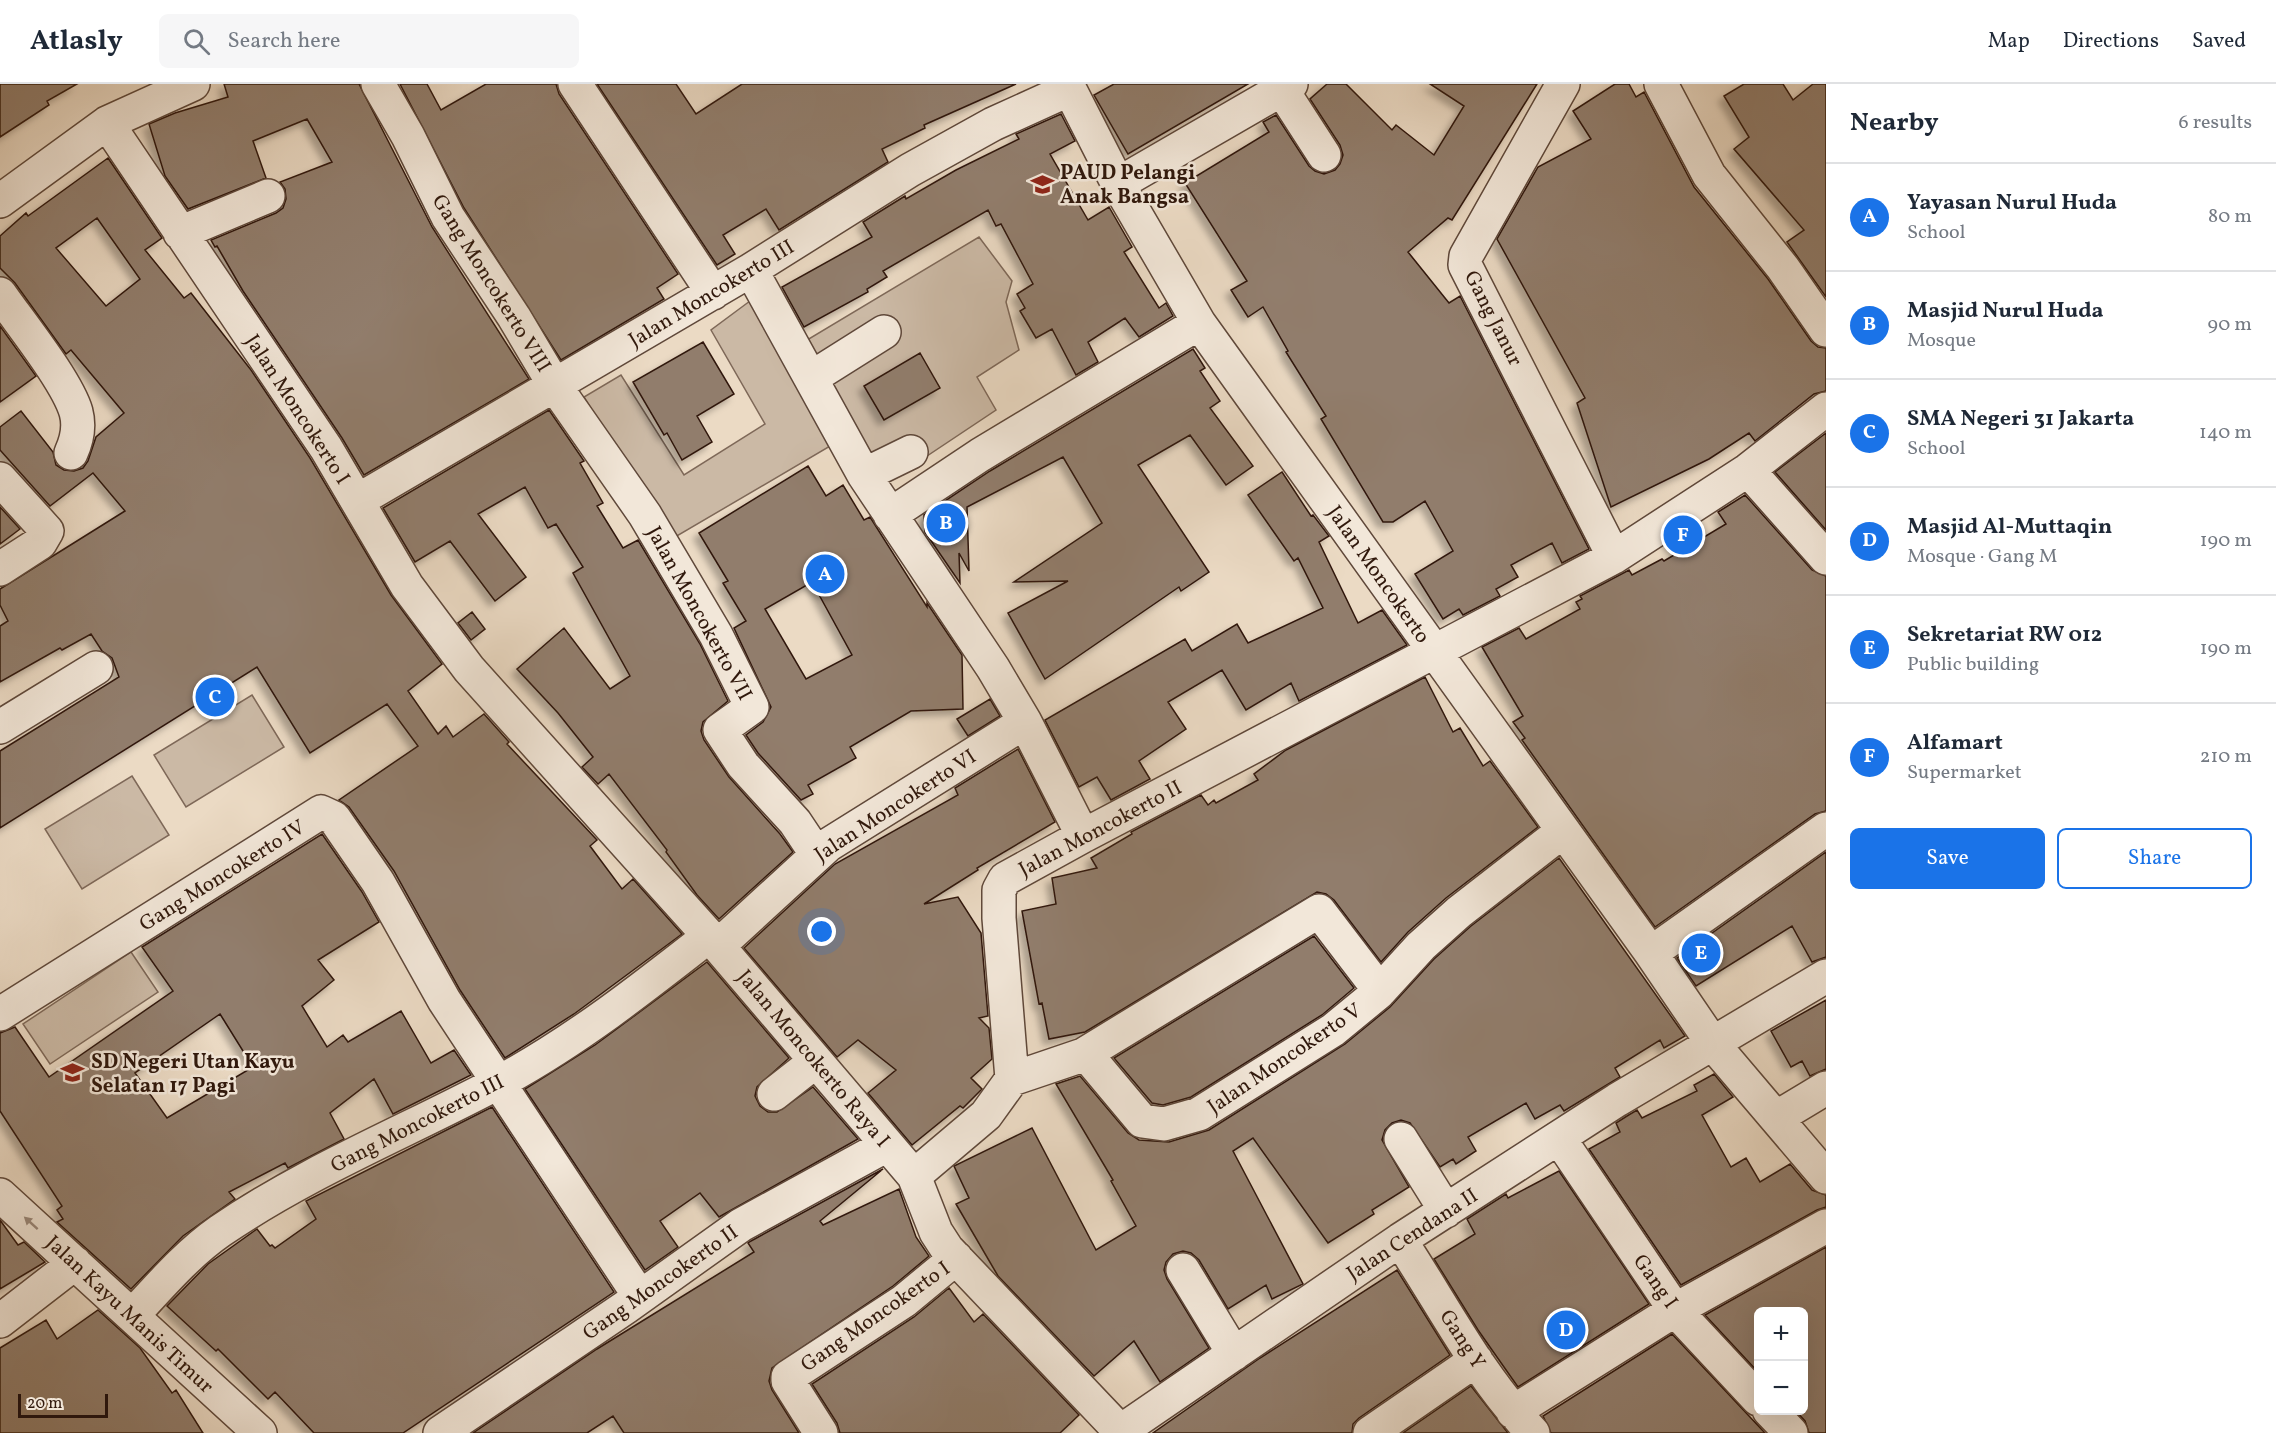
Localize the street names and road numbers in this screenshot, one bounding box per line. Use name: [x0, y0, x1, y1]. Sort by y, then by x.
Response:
street label: Gang Moncokerto VIII: [424, 189, 557, 378]
street label: Jalan Moncokerto III: [623, 233, 800, 355]
street label: Gang Janur: [1456, 266, 1529, 372]
street label: Jalan Moncokerto I: [237, 329, 356, 491]
street label: Jalan Moncokerto: [1319, 500, 1436, 650]
street label: Jalan Moncokerto VII: [639, 521, 759, 706]
street label: Jalan Moncokerto VI: [809, 743, 982, 870]
street label: Jalan Moncokerto II: [1014, 774, 1188, 885]
street label: Gang Moncokerto IV: [134, 813, 311, 939]
street label: Jalan Moncokerto Raya I: [730, 964, 896, 1154]
street label: Jalan Moncokerto V: [1202, 997, 1368, 1122]
street label: Gang Moncokerto III: [326, 1068, 509, 1181]
street label: Jalan Cendana II: [1341, 1182, 1484, 1289]
street label: Gang Moncokerto II: [577, 1219, 744, 1348]
street label: Jalan Kayu Manis Timur: [38, 1229, 220, 1401]
street label: Gang I: [1625, 1249, 1684, 1315]
street label: Gang Moncokerto I: [795, 1255, 956, 1380]
street label: Gang Y: [1432, 1304, 1492, 1375]

